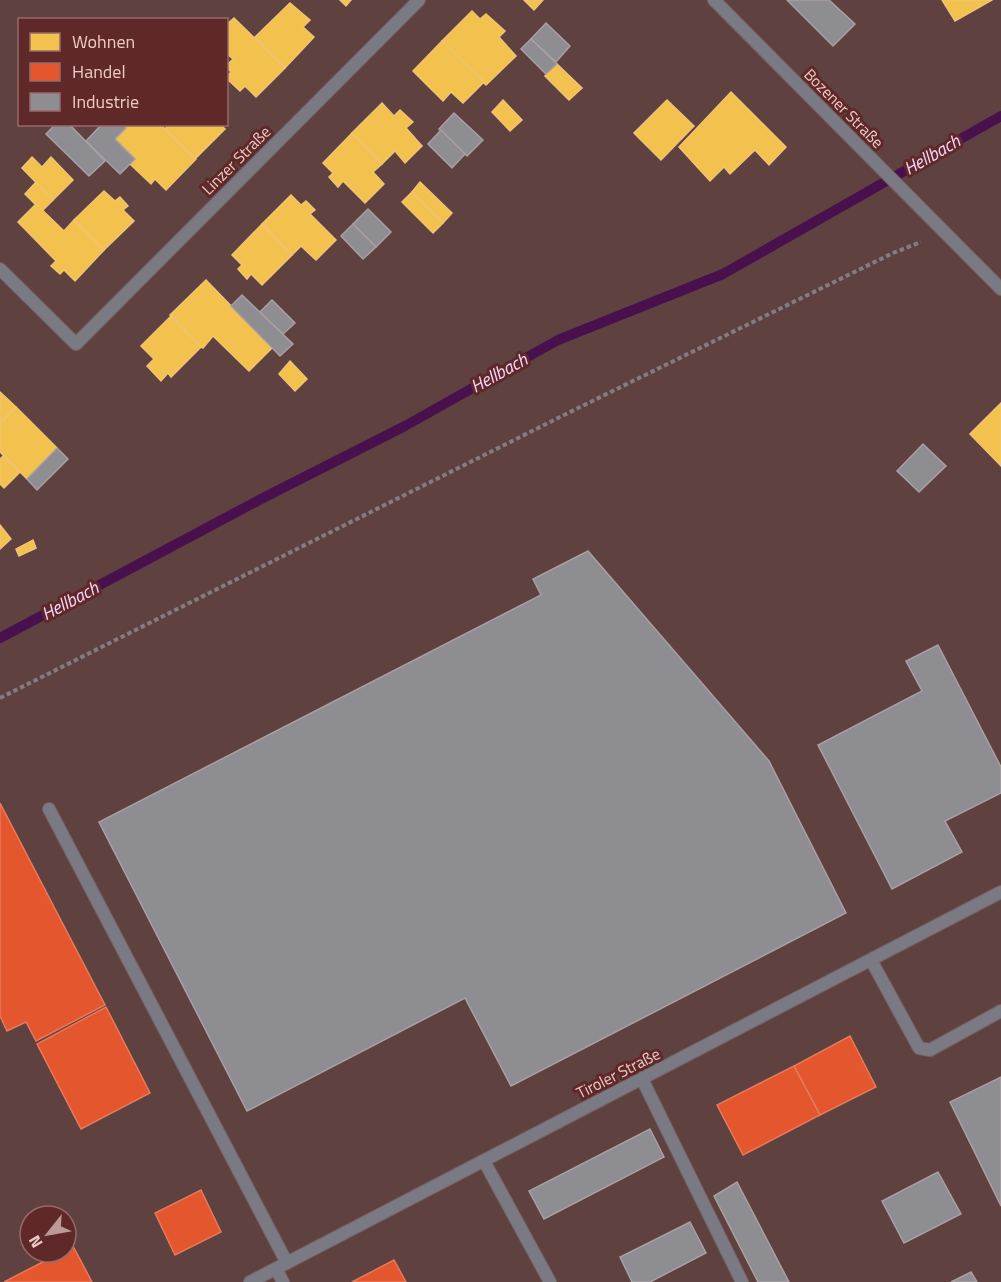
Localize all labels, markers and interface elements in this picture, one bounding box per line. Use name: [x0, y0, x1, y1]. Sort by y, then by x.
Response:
legend: [18, 18, 228, 126]
text: Wohnen: [72, 28, 135, 55]
text: Handel: [72, 58, 126, 85]
street label: Bozener Straße: [799, 63, 889, 153]
text: Industrie: [72, 88, 139, 115]
street label: Linzer Straße: [196, 120, 276, 200]
water label: Hellbach: [898, 127, 966, 182]
water label: Hellbach: [465, 345, 533, 399]
water label: Hellbach: [36, 574, 104, 627]
street label: Tiroler Straße: [572, 1042, 664, 1104]
north arrow: [18, 1204, 78, 1264]
text: N: [22, 1231, 48, 1253]

